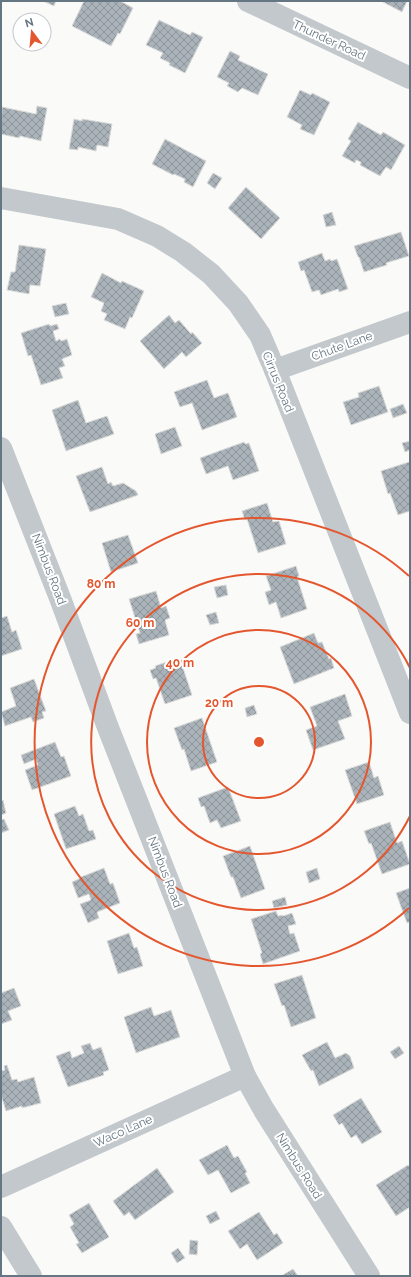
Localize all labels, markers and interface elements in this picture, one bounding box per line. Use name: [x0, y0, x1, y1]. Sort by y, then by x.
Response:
north arrow: [12, 12, 52, 52]
text: N: [24, 15, 35, 30]
street label: Thunder Road: [290, 17, 368, 63]
street label: Chute Lane: [310, 328, 374, 364]
street label: Cirrus Road: [260, 350, 296, 414]
street label: Nimbus Road: [29, 531, 69, 607]
text: 80 m: [87, 577, 115, 591]
text: 60 m: [126, 616, 154, 630]
text: 40 m: [166, 656, 194, 670]
text: 20 m: [205, 696, 233, 710]
centre of rings: [252, 735, 266, 749]
street label: Nimbus Road: [145, 834, 185, 910]
street label: Waco Lane: [91, 1112, 155, 1150]
street label: Nimbus Road: [273, 1130, 325, 1202]

